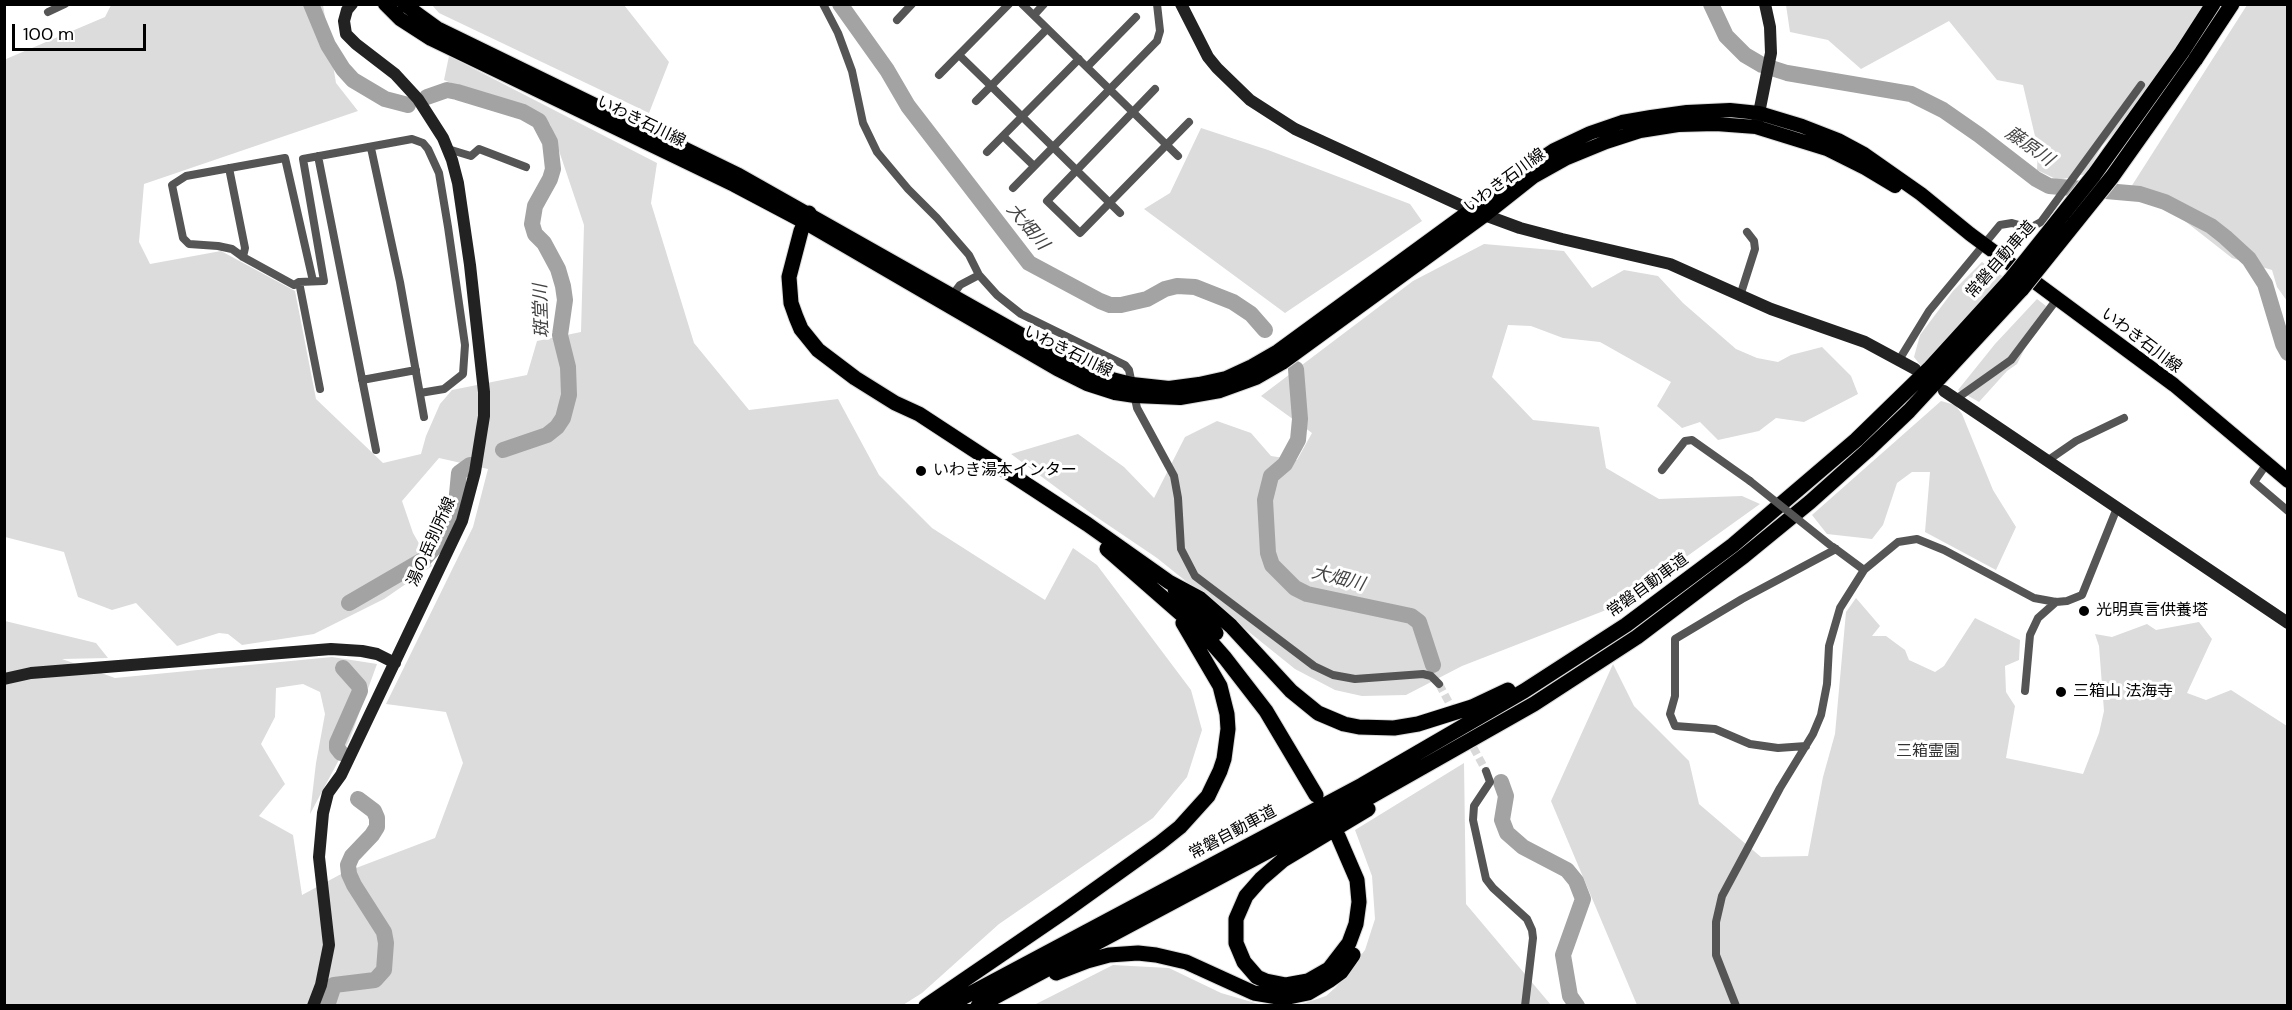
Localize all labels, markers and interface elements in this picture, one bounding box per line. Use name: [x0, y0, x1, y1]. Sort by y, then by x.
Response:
scale bar: [15, 12, 148, 50]
text: 100 m: [23, 22, 74, 46]
street label: いわき石川線: [594, 92, 688, 152]
water label: 藤原川: [2001, 123, 2057, 171]
street label: いわき石川線: [1461, 145, 1549, 217]
water label: 大畑川: [1001, 199, 1053, 255]
street label: 常磐自動車道: [1962, 217, 2040, 303]
water label: 斑堂川: [530, 284, 554, 338]
street label: いわき石川線: [2097, 304, 2185, 378]
street label: いわき石川線: [1021, 322, 1115, 382]
place label: いわき湯本インター: [933, 461, 1077, 481]
marker: いわき湯本インター: [914, 464, 928, 478]
street label: 湯の岳別所線: [404, 494, 460, 590]
street label: 常磐自動車道: [1604, 550, 1692, 622]
water label: 大畑川: [1309, 562, 1367, 596]
place label: 光明真言供養塔: [2096, 601, 2208, 621]
marker: 光明真言供養塔: [2077, 604, 2091, 618]
place label: 三箱山 法海寺: [2073, 682, 2173, 702]
marker: 三箱山 法海寺: [2054, 685, 2068, 699]
park label: 三箱霊園: [1896, 742, 1960, 762]
street label: 常磐自動車道: [1186, 802, 1280, 864]

